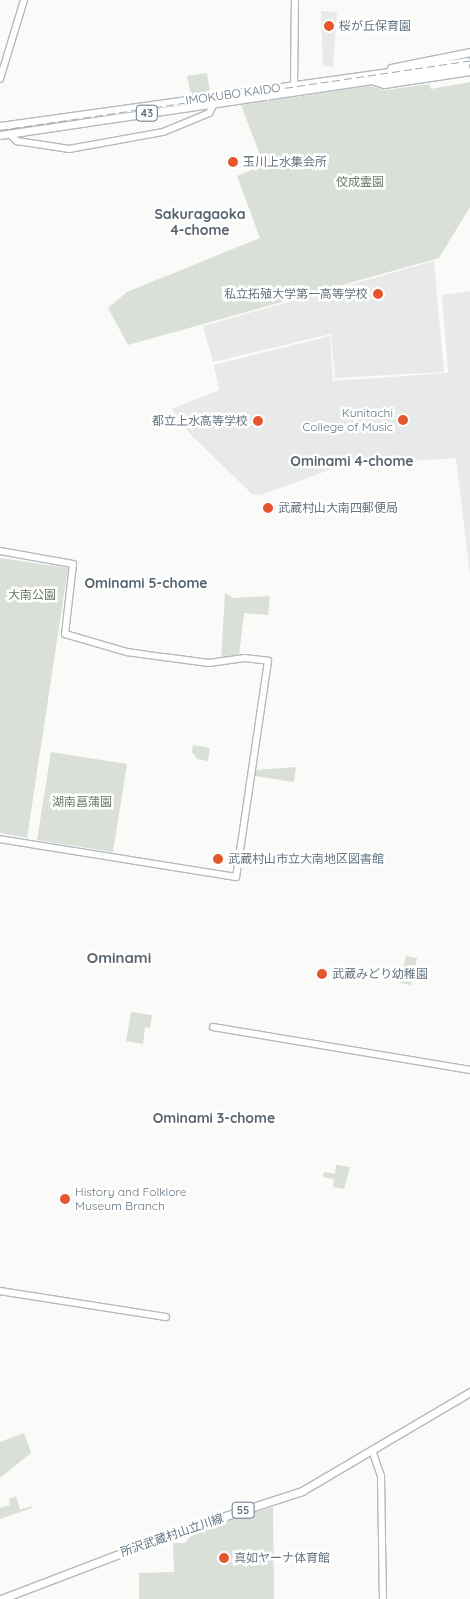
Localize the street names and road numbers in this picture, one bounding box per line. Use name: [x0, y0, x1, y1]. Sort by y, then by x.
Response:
street label: IMOKUBO KAIDO: [185, 80, 281, 108]
road number: 43: [136, 105, 158, 122]
road number: 55: [230, 1502, 256, 1518]
street label: 所沢武蔵村山立川線: [119, 1511, 225, 1559]

